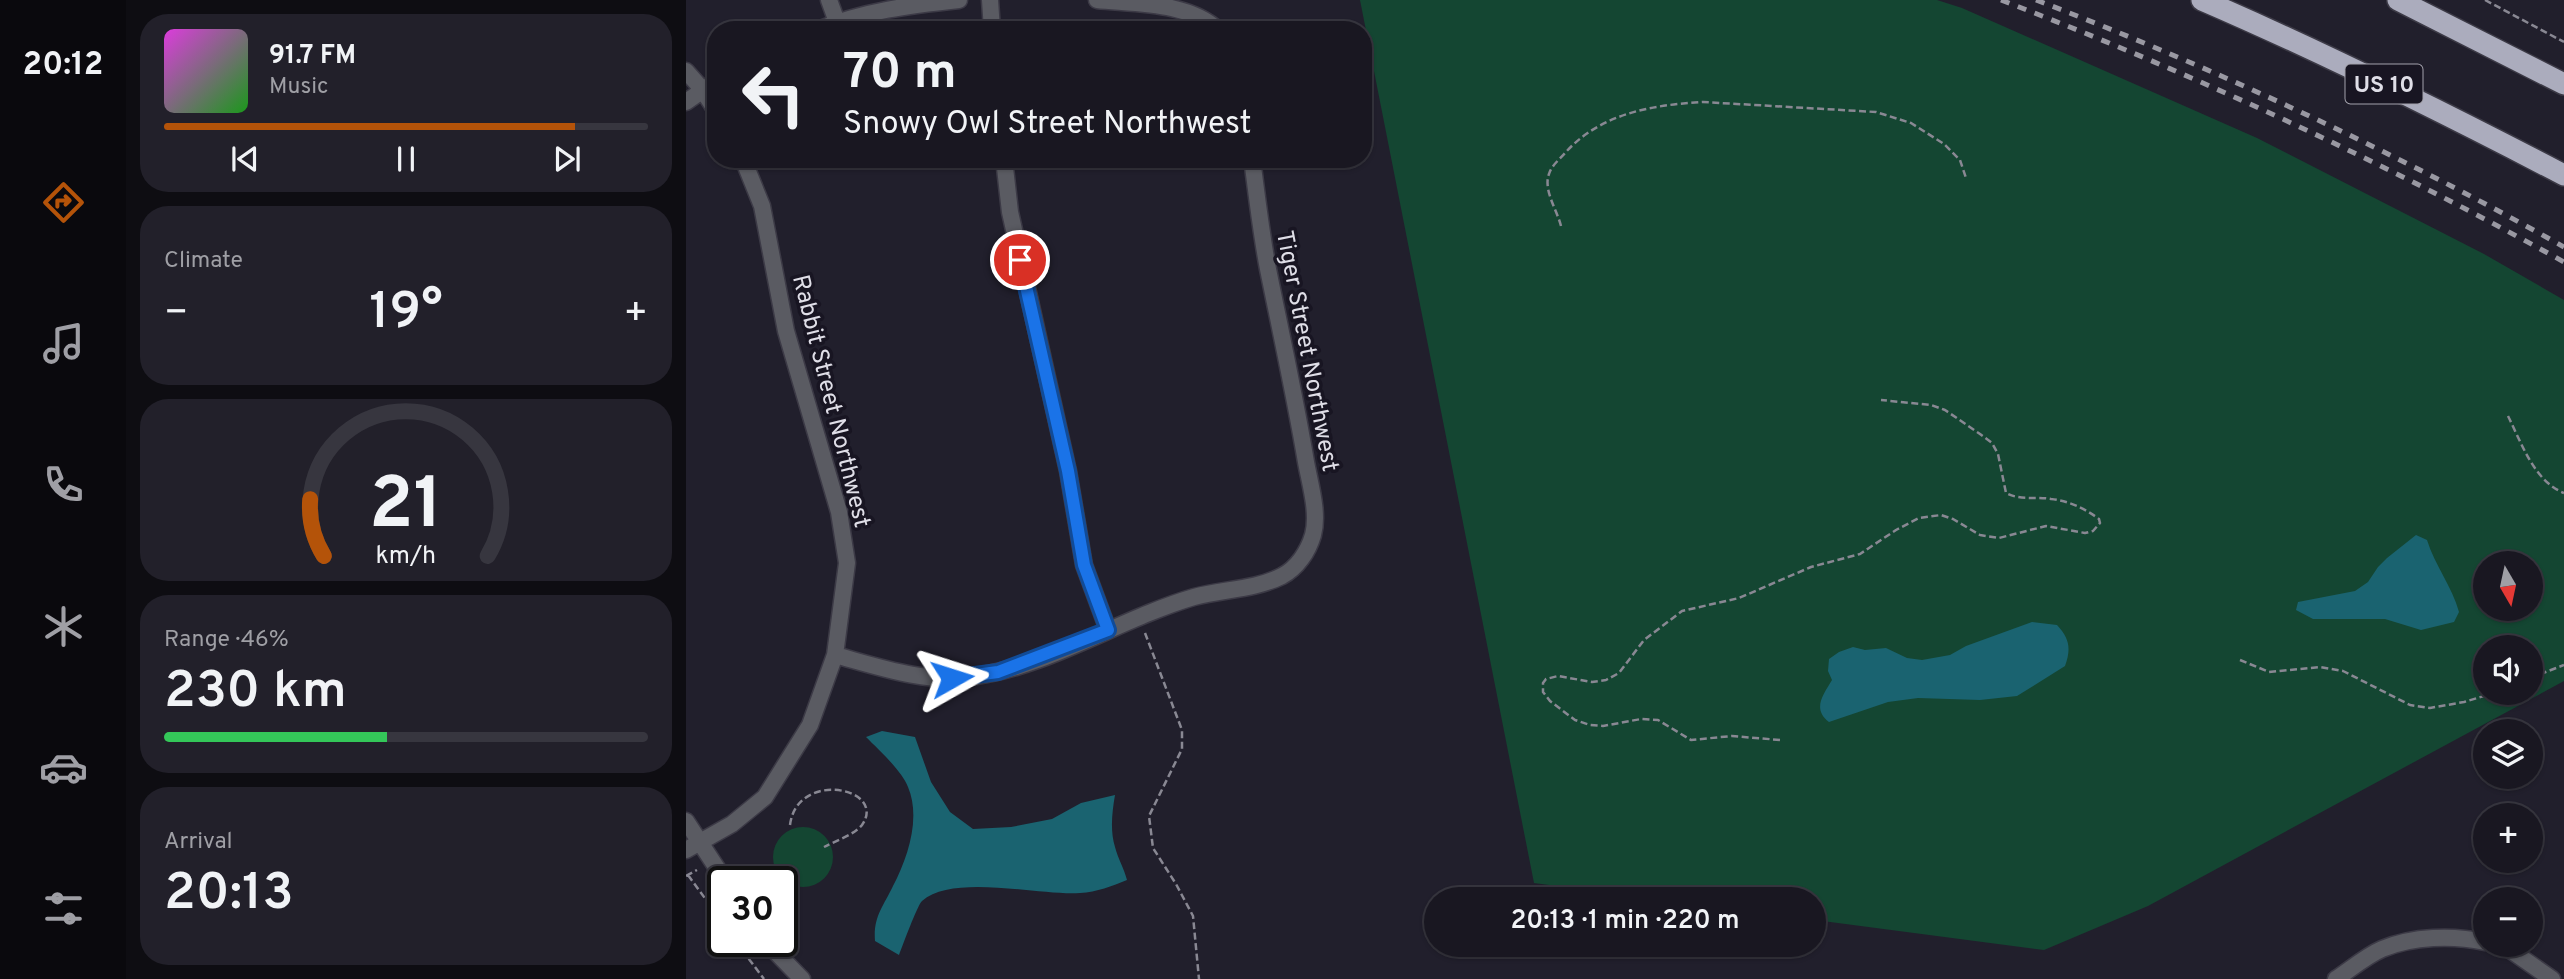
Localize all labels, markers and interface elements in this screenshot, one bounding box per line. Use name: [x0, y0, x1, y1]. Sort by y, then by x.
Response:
text: 91.7 FM: [269, 40, 356, 73]
text: 70 m: [843, 44, 957, 106]
text: 20:12: [23, 46, 103, 86]
icon: left: [728, 49, 819, 140]
road number: US 10: [2346, 64, 2422, 104]
text: Music: [269, 73, 329, 102]
text: Snowy Owl Street Northwest: [843, 105, 1252, 145]
icon: previous: [226, 140, 264, 178]
icon: pause: [387, 140, 425, 178]
icon: next: [548, 140, 586, 178]
icon: directions: [39, 178, 88, 227]
street label: Tiger Street Northwest: [1268, 228, 1344, 474]
pin: [990, 230, 1050, 290]
icon: arrive: [1001, 241, 1039, 279]
text: Climate: [164, 247, 243, 276]
street label: Rabbit Street Northwest: [784, 272, 876, 531]
text: 19°: [369, 281, 443, 347]
text: −: [164, 290, 189, 339]
text: +: [623, 290, 648, 339]
icon: music: [39, 319, 88, 368]
icon: phone: [39, 460, 88, 509]
text: 21: [369, 462, 443, 554]
text: km/h: [376, 540, 436, 572]
north arrow: [2473, 551, 2543, 621]
map controls: [2473, 551, 2543, 957]
icon: climate: [39, 602, 88, 651]
text: Range · 46%: [164, 626, 289, 655]
button: sound: [2473, 635, 2543, 705]
position arrow: [915, 641, 989, 715]
text: 230 km: [164, 660, 347, 726]
button: layers: [2473, 719, 2543, 789]
icon: car: [39, 743, 88, 792]
button: +: [2473, 803, 2543, 873]
text: Arrival: [164, 828, 233, 857]
text: 20:13: [164, 862, 294, 928]
speed limit sign: 30: [707, 866, 798, 957]
icon: filters: [39, 884, 88, 933]
button: −: [2473, 887, 2543, 957]
text: 20:13 · 1 min · 220 m: [1510, 905, 1740, 938]

